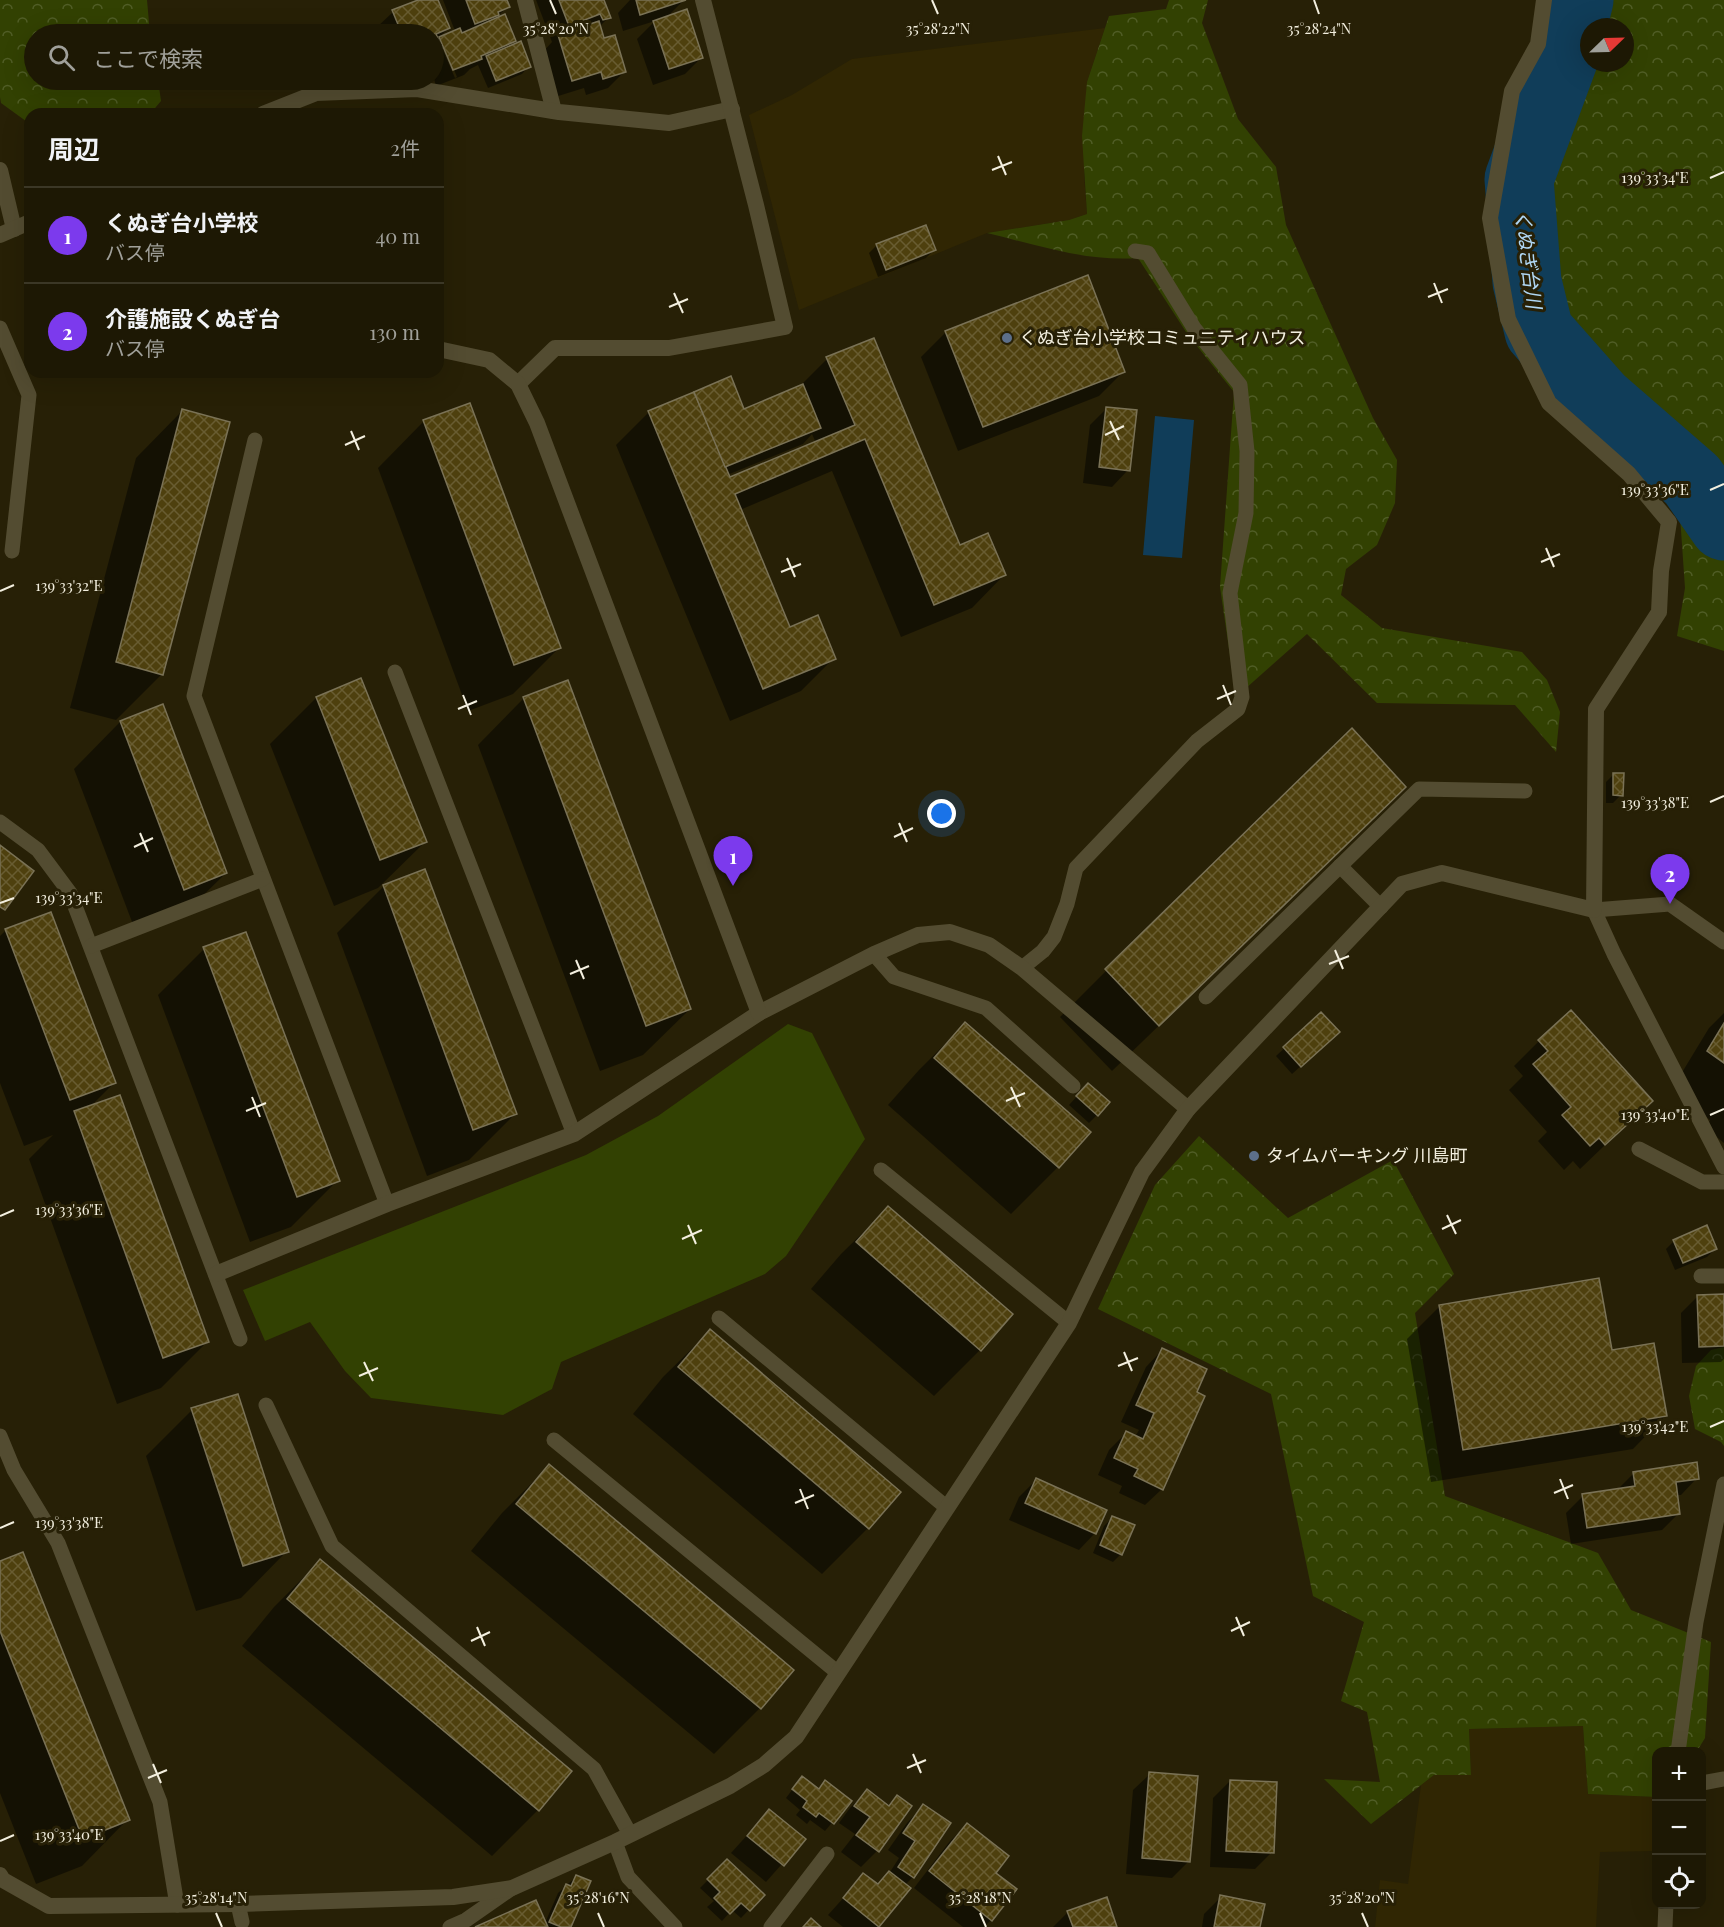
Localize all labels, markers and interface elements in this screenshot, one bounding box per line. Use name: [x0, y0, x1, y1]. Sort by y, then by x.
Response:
text: 35°28'20"N: [523, 18, 590, 38]
text: 35°28'22"N: [906, 18, 971, 38]
text: 35°28'24"N: [1287, 18, 1352, 38]
north arrow: [1580, 18, 1634, 72]
search box: [24, 24, 444, 90]
icon: search: [45, 41, 78, 74]
text: ここで検索: [93, 43, 203, 73]
text: 周辺: [48, 131, 100, 166]
text: 2件: [390, 134, 420, 161]
text: 139°33'34"E: [1621, 167, 1689, 187]
text: くぬぎ台小学校: [105, 207, 259, 237]
water label: くぬぎ台川: [1510, 208, 1549, 312]
text: 1: [64, 222, 71, 249]
text: 40 m: [375, 222, 420, 249]
text: バス停: [105, 238, 165, 265]
text: 介護施設くぬぎ台: [105, 303, 281, 333]
text: 2: [62, 318, 73, 345]
text: 130 m: [369, 318, 420, 345]
place label: くぬぎ台小学校コミュニティハウス: [1019, 325, 1306, 349]
marker: くぬぎ台小学校コミュニティハウス: [1000, 331, 1014, 345]
text: バス停: [105, 334, 165, 361]
text: 139°33'36"E: [1621, 479, 1689, 499]
text: 139°33'32"E: [35, 575, 103, 595]
text: 139°33'38"E: [1621, 792, 1689, 812]
your location: [927, 799, 956, 828]
pin: 1: [714, 836, 752, 886]
pin: 2: [1650, 854, 1690, 904]
text: 139°33'34"E: [35, 887, 103, 907]
text: 139°33'40"E: [1621, 1104, 1689, 1124]
place label: タイムパーキング 川島町: [1266, 1143, 1468, 1167]
marker: タイムパーキング 川島町: [1247, 1149, 1261, 1163]
text: 139°33'36"E: [35, 1199, 103, 1219]
text: 139°33'42"E: [1622, 1416, 1688, 1436]
text: 139°33'38"E: [35, 1512, 103, 1532]
map controls: [1652, 1747, 1706, 1909]
button: +: [1652, 1747, 1706, 1801]
button: −: [1652, 1801, 1706, 1855]
text: 139°33'40"E: [35, 1824, 103, 1844]
button: locate: [1652, 1855, 1706, 1909]
text: 35°28'14"N: [184, 1887, 248, 1907]
text: 35°28'16"N: [566, 1887, 630, 1907]
text: 35°28'18"N: [948, 1887, 1012, 1907]
text: 35°28'20"N: [1329, 1887, 1396, 1907]

